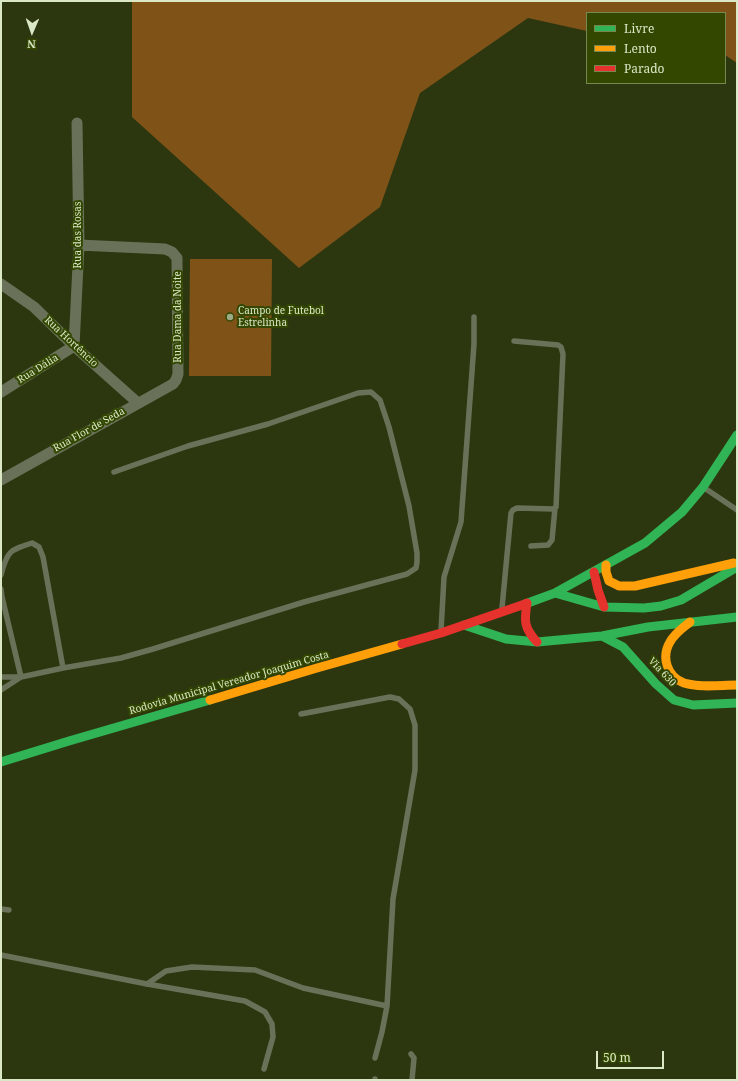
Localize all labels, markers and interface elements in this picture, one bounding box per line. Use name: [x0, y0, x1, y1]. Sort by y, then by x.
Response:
north arrow: [12, 12, 52, 52]
legend: [586, 12, 726, 84]
text: Livre: [624, 20, 654, 37]
text: N: [27, 37, 36, 52]
text: Lento: [624, 40, 657, 57]
text: Parado: [624, 60, 664, 77]
street label: Rua das Rosas: [72, 202, 84, 268]
street label: Rua Dama da Noite: [172, 271, 184, 363]
place label: Campo de Futebol Estrelinha: [238, 305, 324, 328]
marker: Campo de Futebol Estrelinha: [225, 312, 235, 322]
street label: Rua Hortêncio: [42, 314, 100, 370]
street label: Rua Dália: [15, 352, 61, 386]
street label: Rua Flor de Seda: [51, 405, 127, 455]
street label: Rodovia Municipal Vereador Joaquim Costa: [128, 649, 330, 717]
street label: Via 630: [646, 655, 678, 689]
scale bar: [598, 1043, 666, 1069]
text: 50 m: [603, 1049, 631, 1066]

